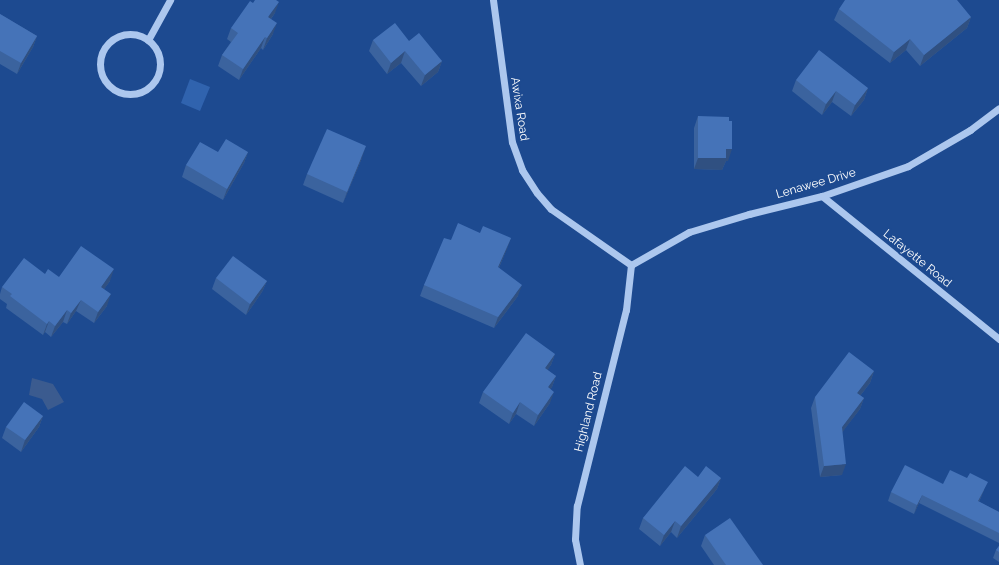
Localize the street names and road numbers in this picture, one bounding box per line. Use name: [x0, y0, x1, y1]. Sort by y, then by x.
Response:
street label: Awixa Road: [507, 76, 531, 142]
street label: Lenawee Drive: [774, 166, 858, 202]
street label: Lafayette Road: [880, 227, 954, 291]
street label: Highland Road: [572, 370, 606, 454]

